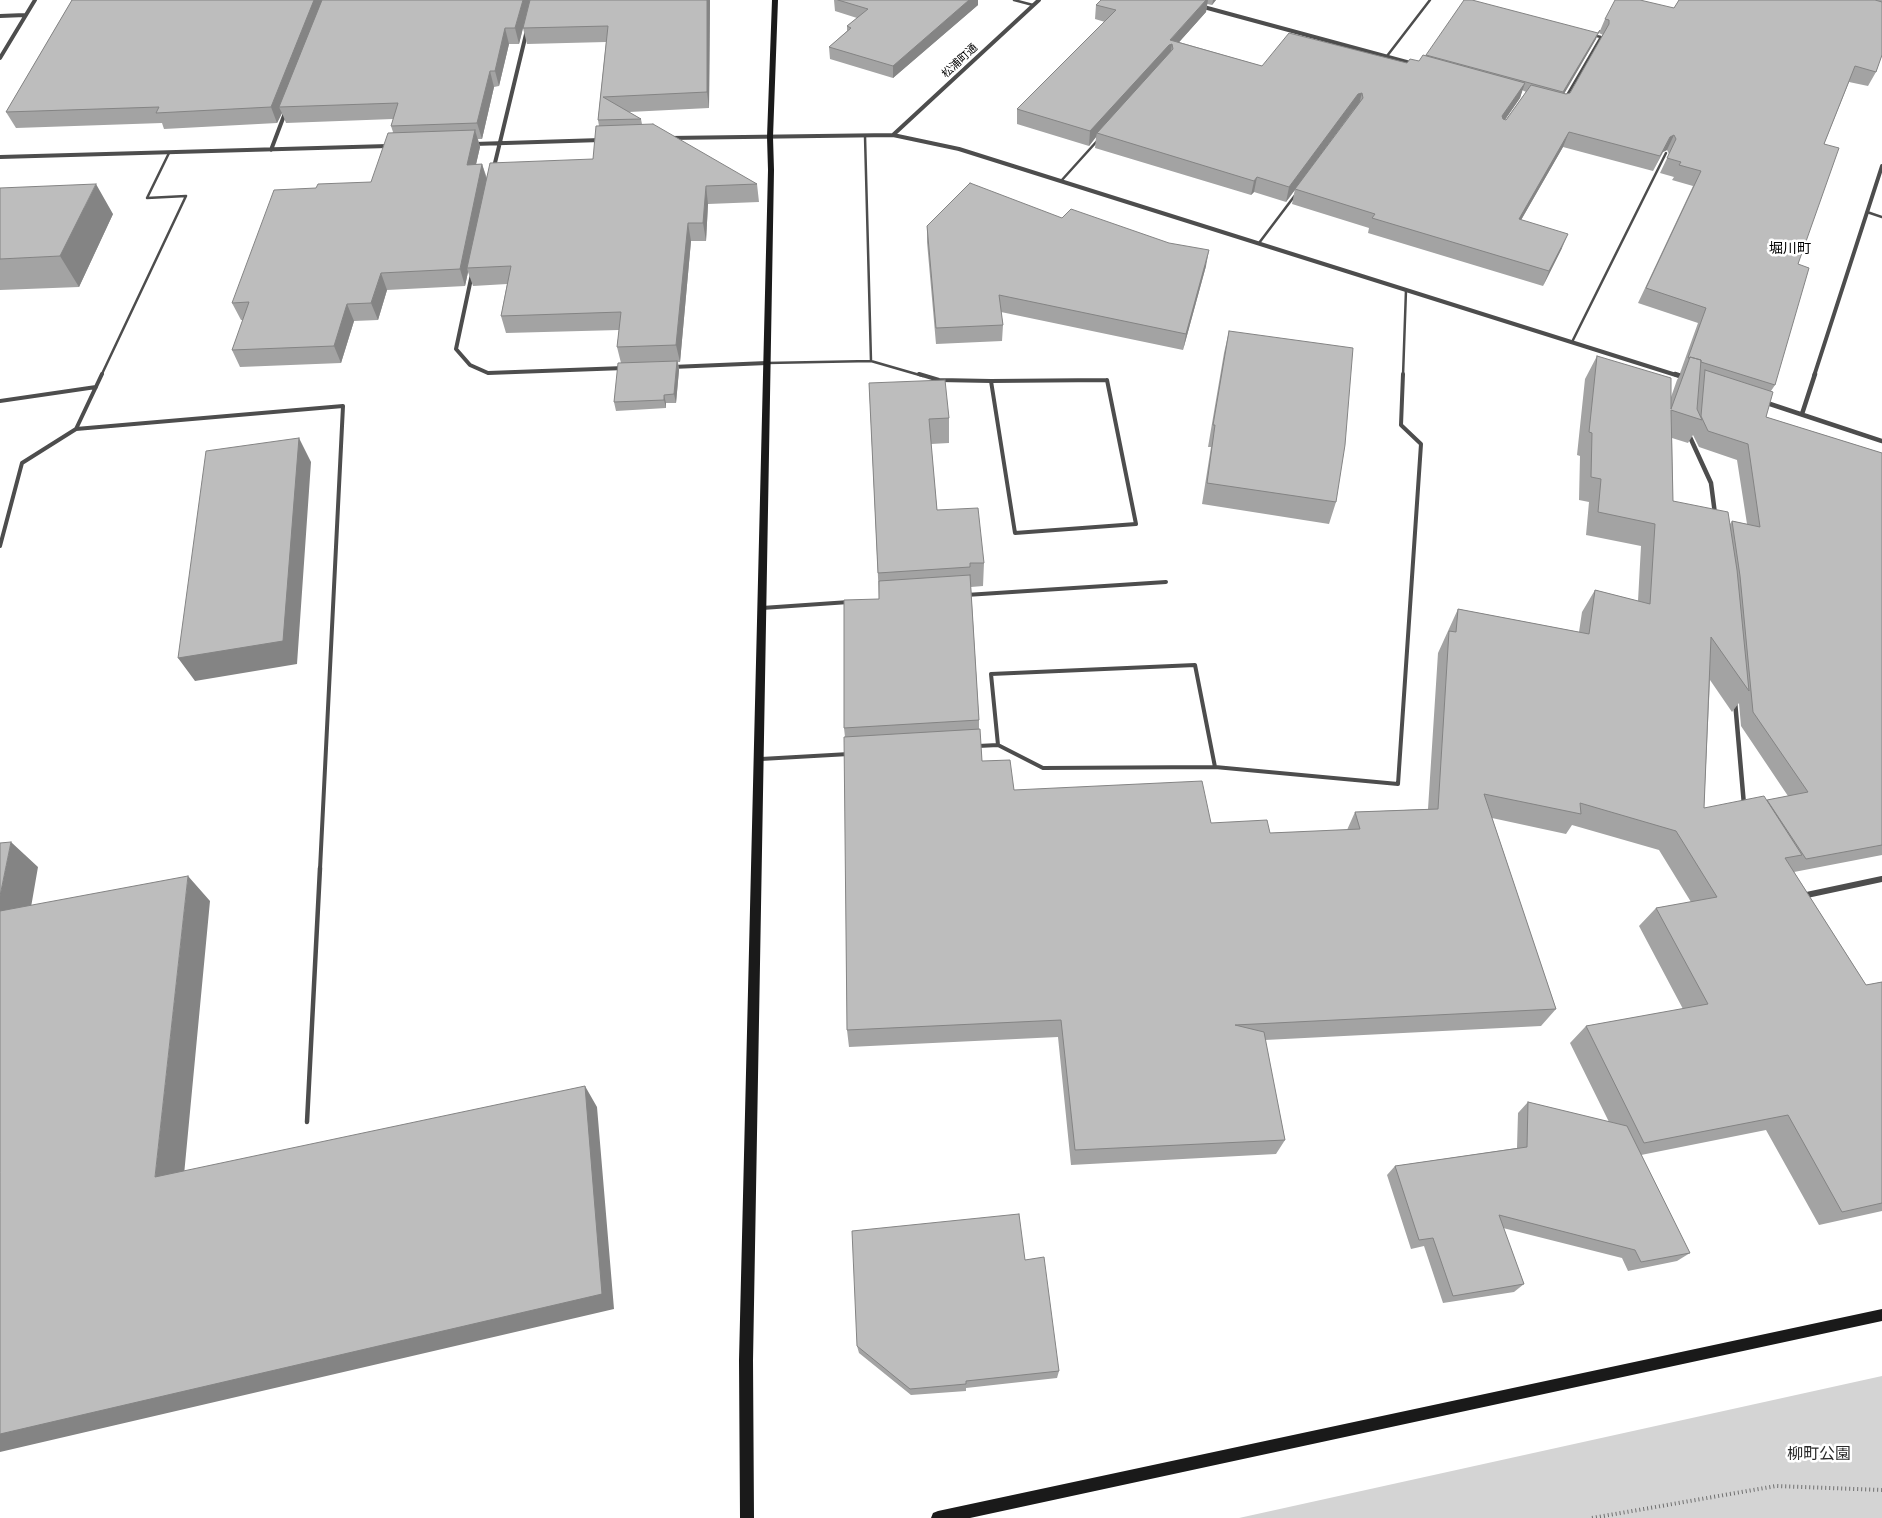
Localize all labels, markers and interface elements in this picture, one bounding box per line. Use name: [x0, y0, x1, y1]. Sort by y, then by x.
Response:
street label: 松浦町通: [939, 41, 981, 81]
district label: 堀川町: [1769, 241, 1811, 257]
park label: 柳町公園: [1787, 1445, 1851, 1465]

